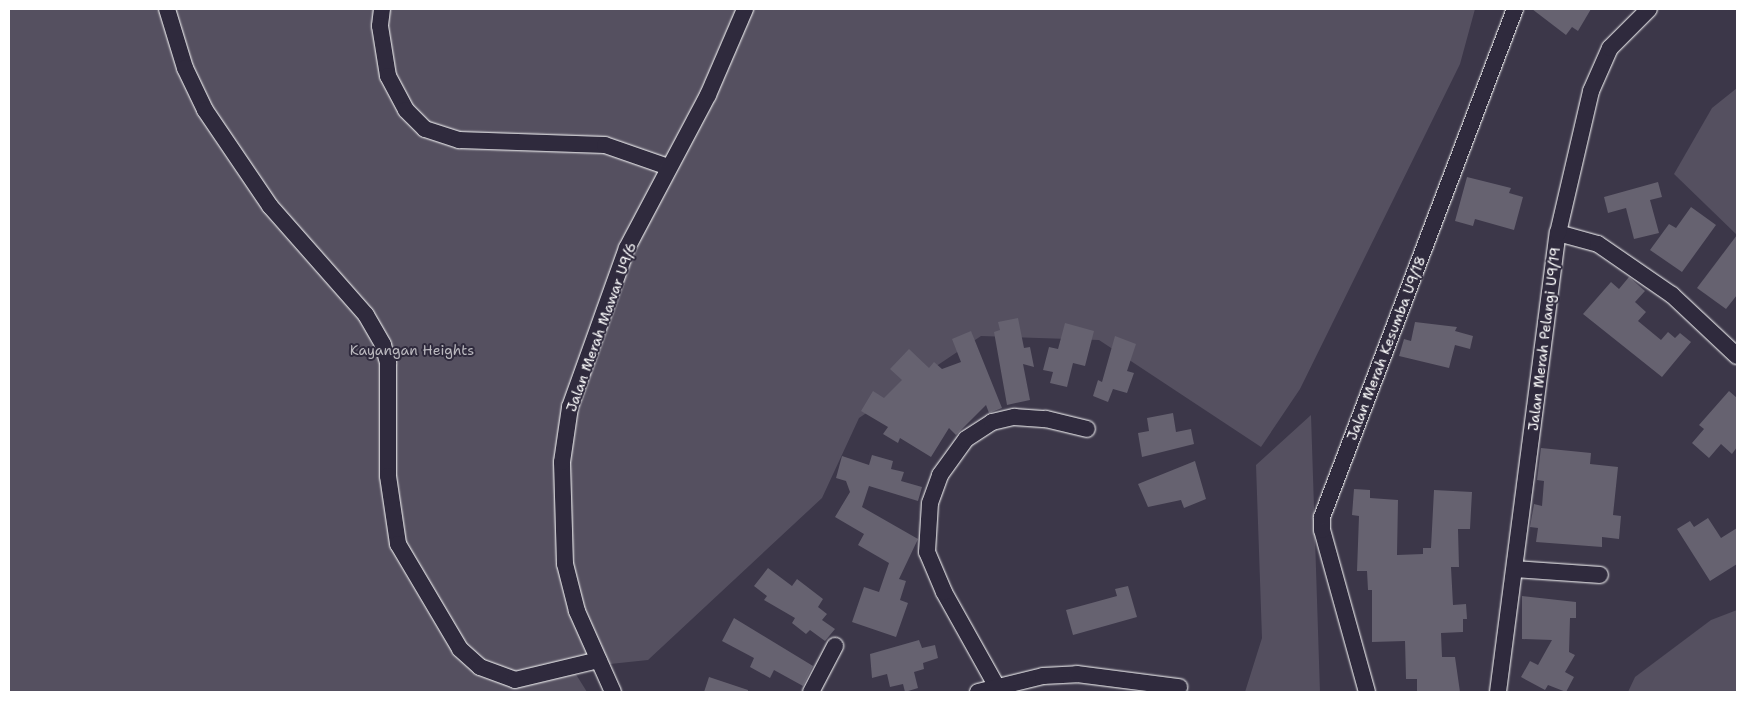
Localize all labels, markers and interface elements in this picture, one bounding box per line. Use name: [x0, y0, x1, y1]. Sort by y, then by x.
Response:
street label: Jalan Merah Mawar U9/6: [563, 240, 639, 414]
street label: Jalan Merah Pelangi U9/19: [1524, 246, 1564, 432]
street label: Jalan Merah Kesumba U9/18: [1343, 253, 1429, 443]
park label: Kayangan Heights: [350, 342, 474, 358]

